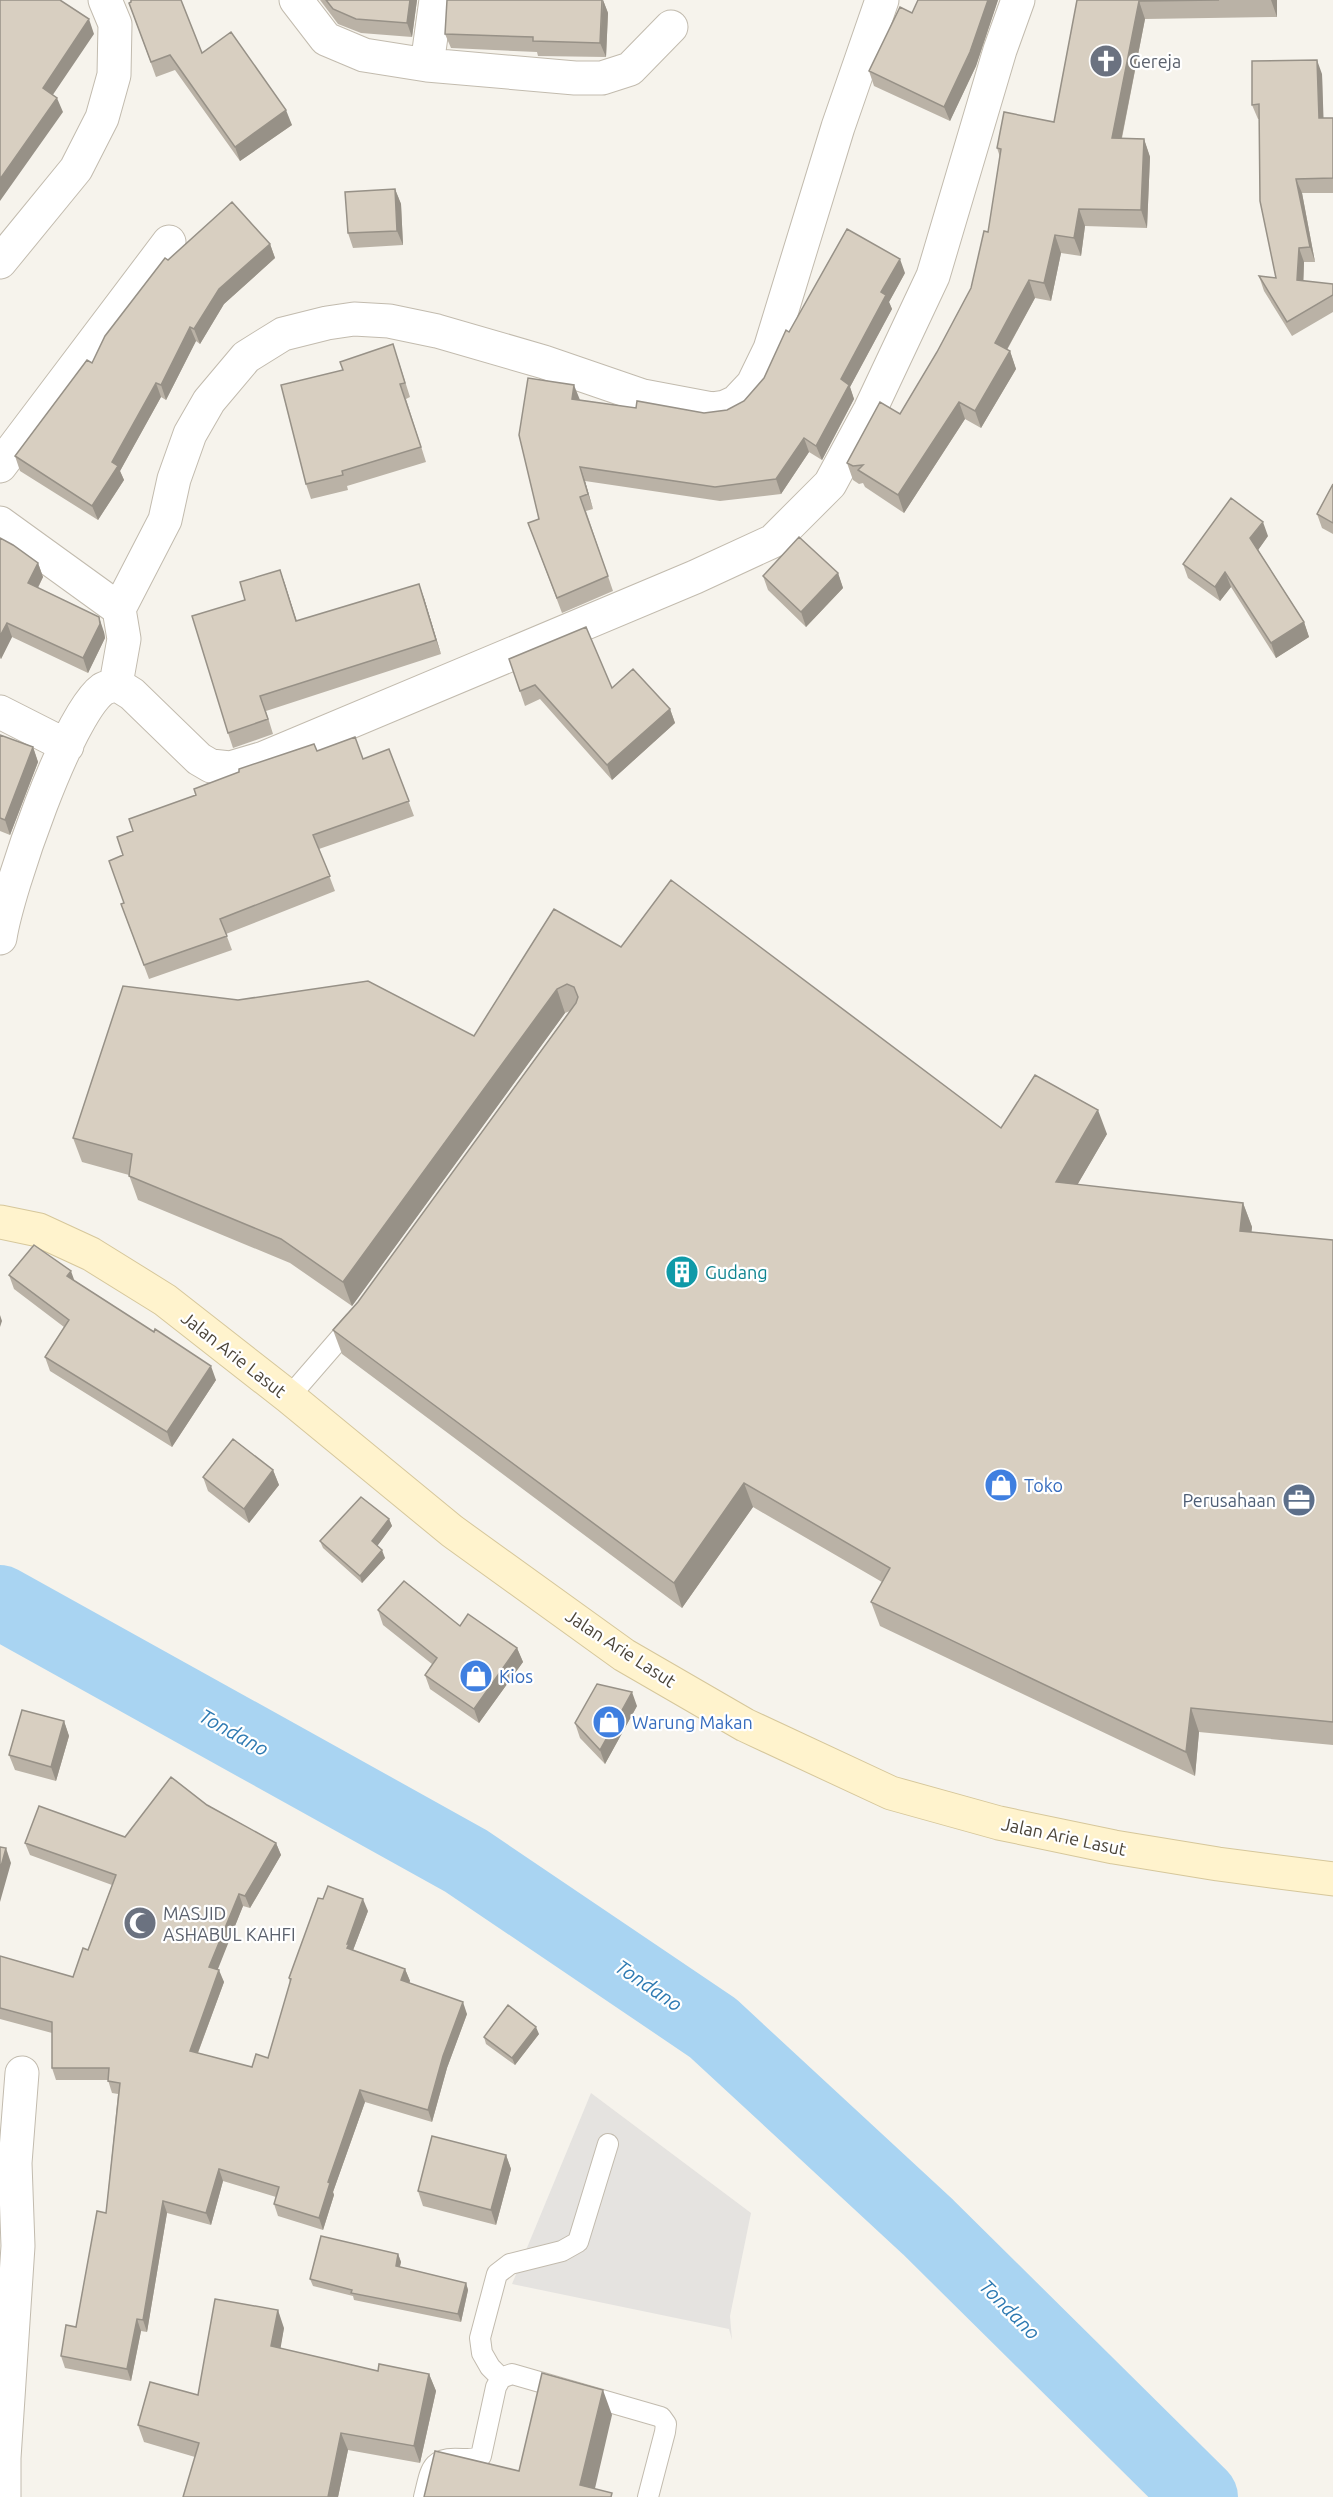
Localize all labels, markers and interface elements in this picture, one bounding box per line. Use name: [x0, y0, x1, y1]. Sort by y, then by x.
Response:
church icon: Gereja: [1088, 43, 1124, 79]
place label: Gereja: [1129, 51, 1181, 71]
building icon: Gudang: [664, 1254, 700, 1290]
place label: Gudang: [705, 1262, 768, 1282]
street label: Jalan Arie Lasut: [178, 1307, 290, 1401]
shop icon: Toko: [983, 1467, 1019, 1503]
place label: Toko: [1024, 1475, 1063, 1495]
office icon: Perusahaan: [1281, 1482, 1317, 1518]
place label: Perusahaan: [1182, 1490, 1276, 1510]
street label: Jalan Arie Lasut: [562, 1605, 680, 1691]
shop icon: Kios: [458, 1658, 494, 1694]
place label: Kios: [499, 1666, 533, 1686]
water label: Tondano: [195, 1704, 273, 1760]
shop icon: Warung Makan: [591, 1704, 627, 1740]
place label: Warung Makan: [632, 1712, 753, 1732]
street label: Jalan Arie Lasut: [1000, 1813, 1128, 1859]
place label: MASJID ASHABUL KAHFI: [163, 1903, 296, 1944]
mosque icon: MASJID ASHABUL KAHFI: [122, 1905, 158, 1941]
water label: Tondano: [611, 1954, 687, 2016]
water label: Tondano: [975, 2274, 1045, 2344]

